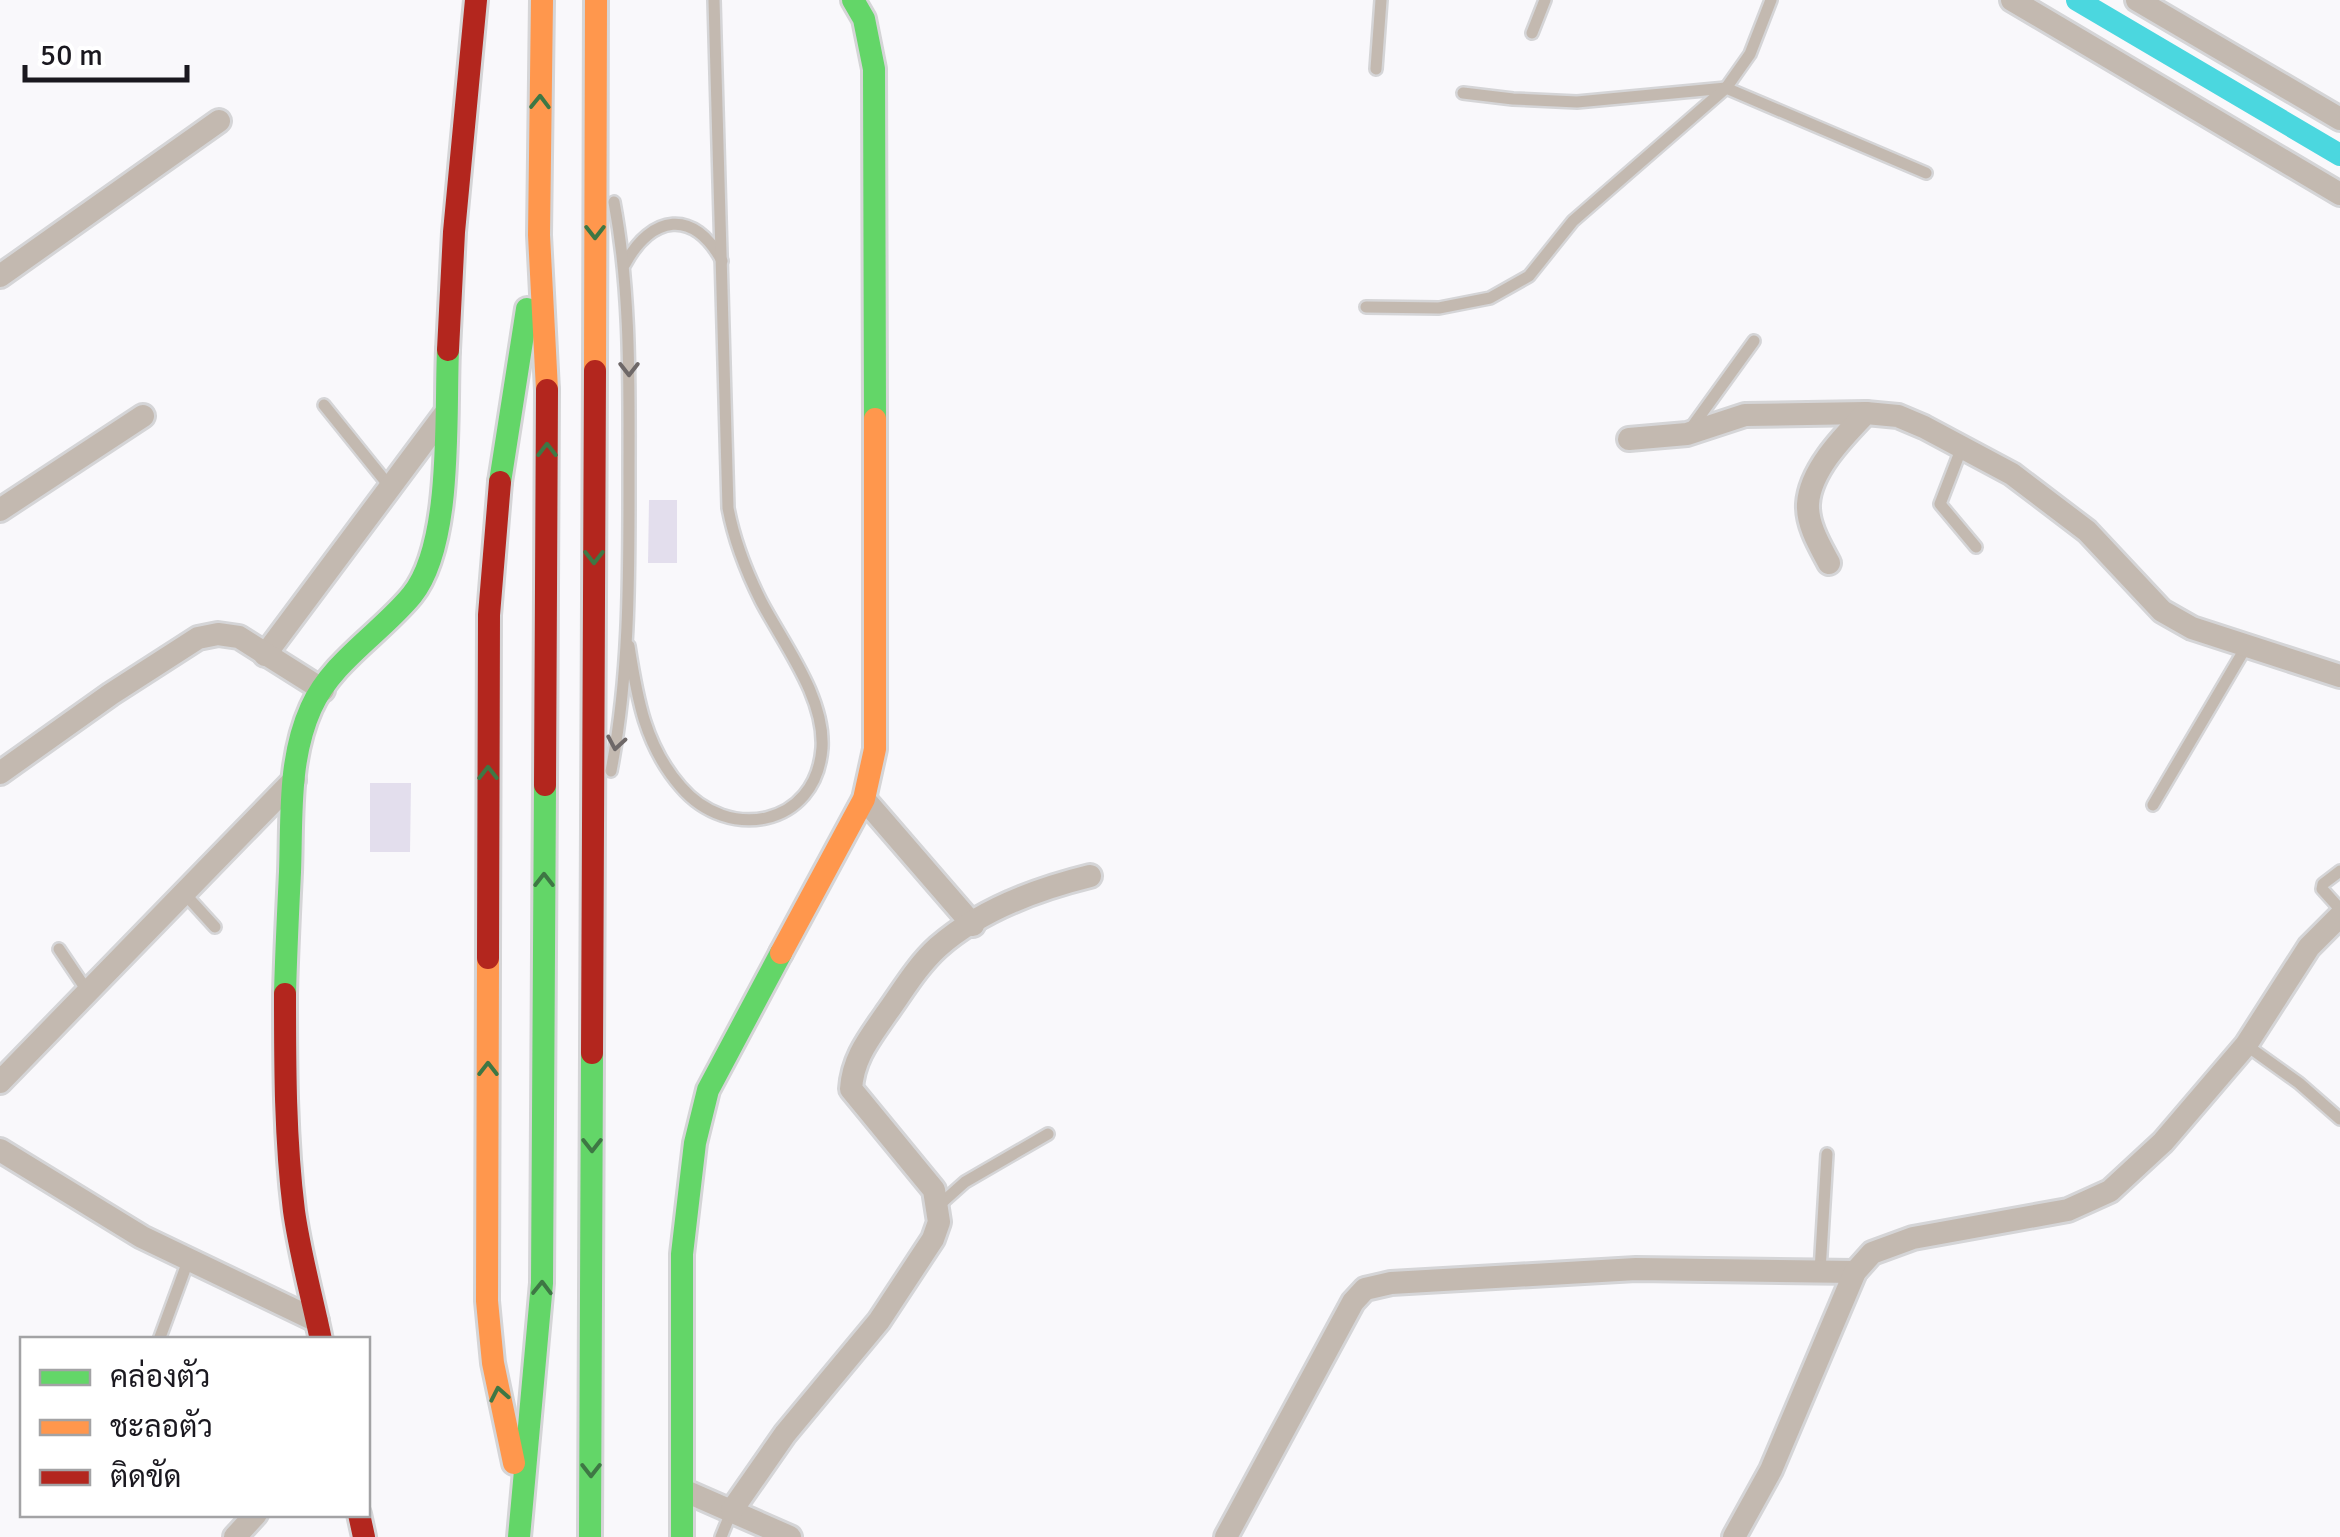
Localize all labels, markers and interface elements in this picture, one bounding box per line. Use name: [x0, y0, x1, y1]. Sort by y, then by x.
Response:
scale bar: [25, 20, 188, 82]
text: 50 m: [40, 37, 103, 74]
one-way arrow: [530, 94, 551, 110]
one-way arrow: [584, 224, 606, 240]
one-way arrow: [618, 362, 640, 377]
one-way arrow: [536, 441, 558, 456]
one-way arrow: [583, 549, 604, 565]
one-way arrow: [606, 734, 627, 751]
one-way arrow: [477, 764, 499, 780]
one-way arrow: [533, 871, 555, 886]
one-way arrow: [477, 1061, 499, 1076]
one-way arrow: [581, 1138, 603, 1153]
one-way arrow: [531, 1279, 553, 1294]
legend: [20, 1337, 370, 1517]
text: คล่องตัว: [110, 1358, 210, 1396]
one-way arrow: [489, 1385, 510, 1402]
text: ชะลอตัว: [110, 1408, 213, 1446]
text: ติดขัด: [110, 1458, 182, 1496]
one-way arrow: [580, 1462, 602, 1478]

